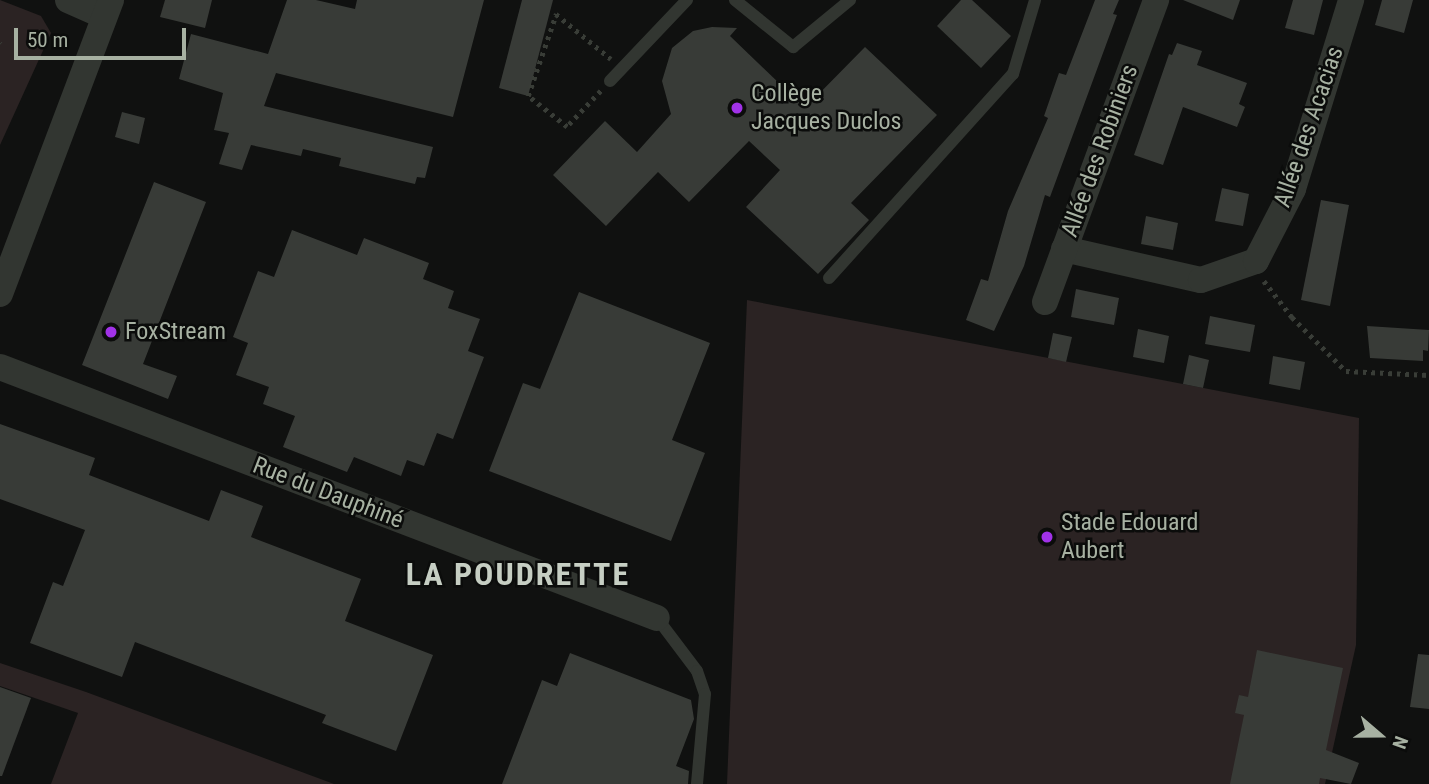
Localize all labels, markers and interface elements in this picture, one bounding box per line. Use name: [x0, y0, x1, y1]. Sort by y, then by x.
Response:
scale bar: [18, 14, 189, 58]
text: 50 m: [27, 28, 68, 52]
street label: Allée des Acacias: [1268, 43, 1350, 211]
street label: Allée des Robiniers: [1055, 61, 1145, 241]
place label: Collège Jacques Duclos: [751, 80, 901, 136]
marker: Collège Jacques Duclos: [729, 100, 745, 116]
place label: FoxStream: [125, 318, 226, 346]
marker: FoxStream: [103, 324, 119, 340]
street label: Rue du Dauphiné: [249, 451, 407, 535]
place label: Stade Edouard Aubert: [1061, 509, 1198, 565]
marker: Stade Edouard Aubert: [1039, 529, 1055, 545]
district label: LA POUDRETTE: [407, 555, 629, 593]
north arrow: [1345, 700, 1415, 770]
text: N: [1387, 733, 1413, 752]

